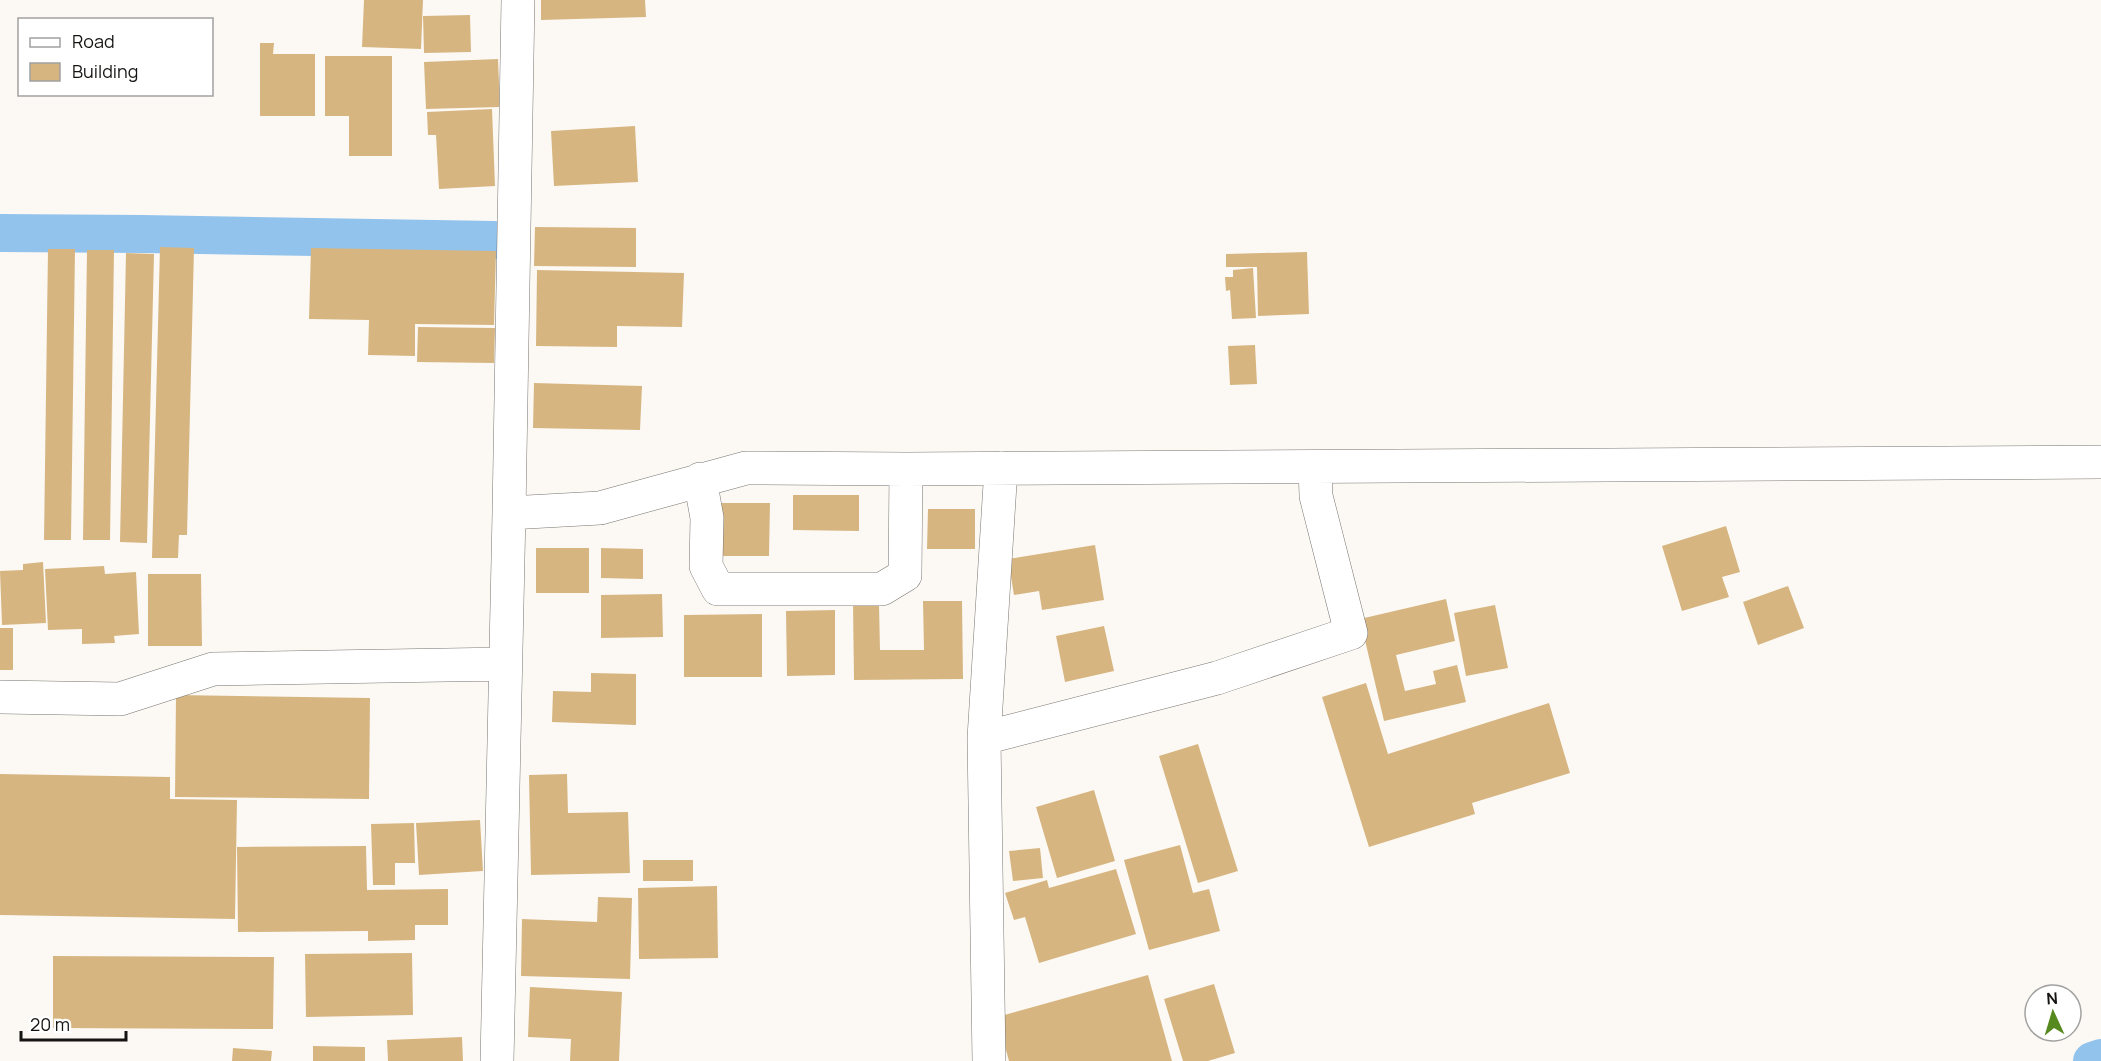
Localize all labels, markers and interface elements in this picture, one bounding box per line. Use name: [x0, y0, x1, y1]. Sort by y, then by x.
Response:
legend: [18, 18, 213, 96]
text: Road: [72, 29, 115, 53]
text: Building: [72, 59, 138, 83]
north arrow: [2023, 983, 2083, 1043]
text: N: [2045, 987, 2058, 1009]
scale bar: [21, 1004, 126, 1042]
text: 20 m: [30, 1012, 70, 1036]

